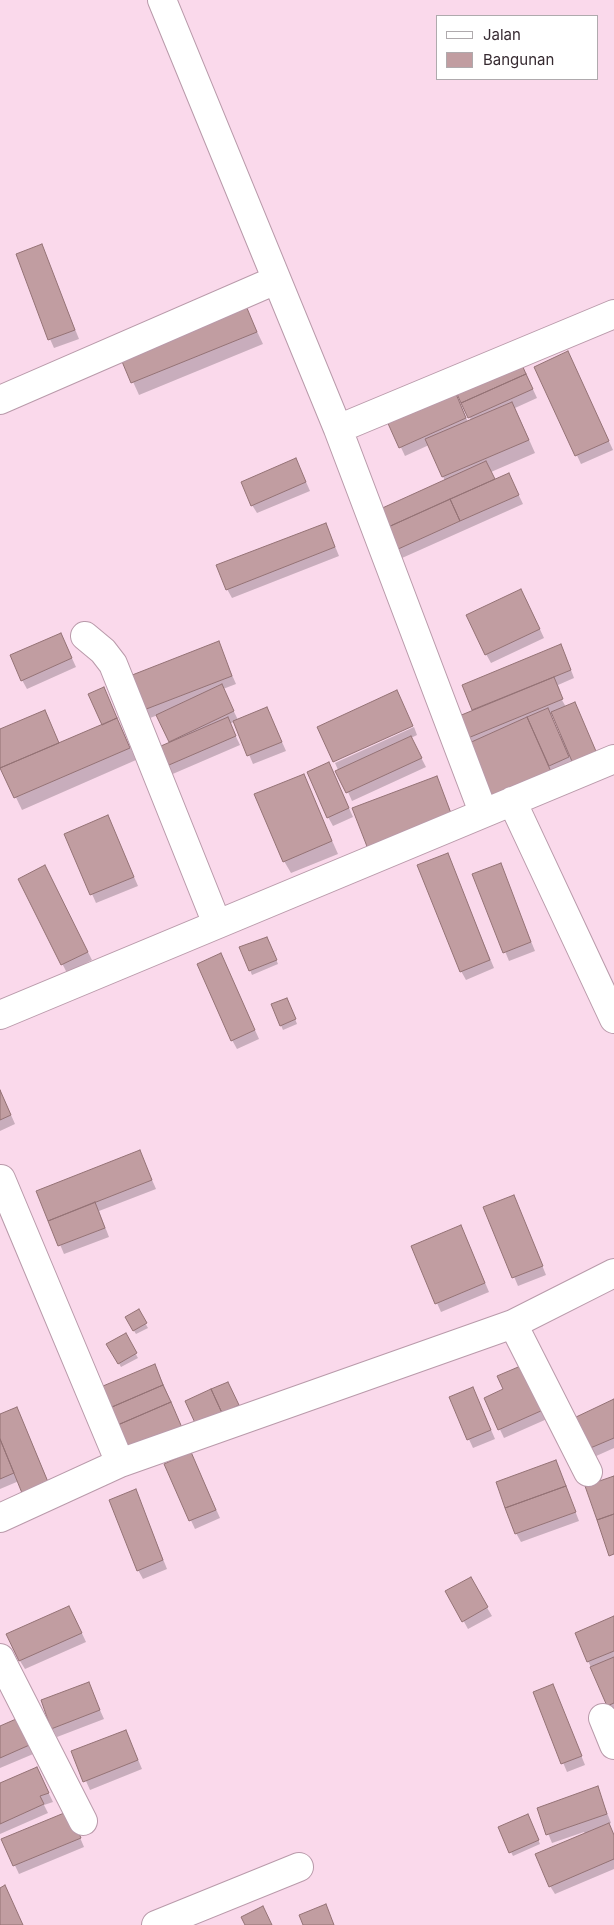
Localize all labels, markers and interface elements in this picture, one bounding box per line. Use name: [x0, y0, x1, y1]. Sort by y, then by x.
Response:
legend: [436, 15, 599, 80]
text: Jalan: [483, 25, 521, 44]
text: Bangunan: [483, 50, 554, 69]

